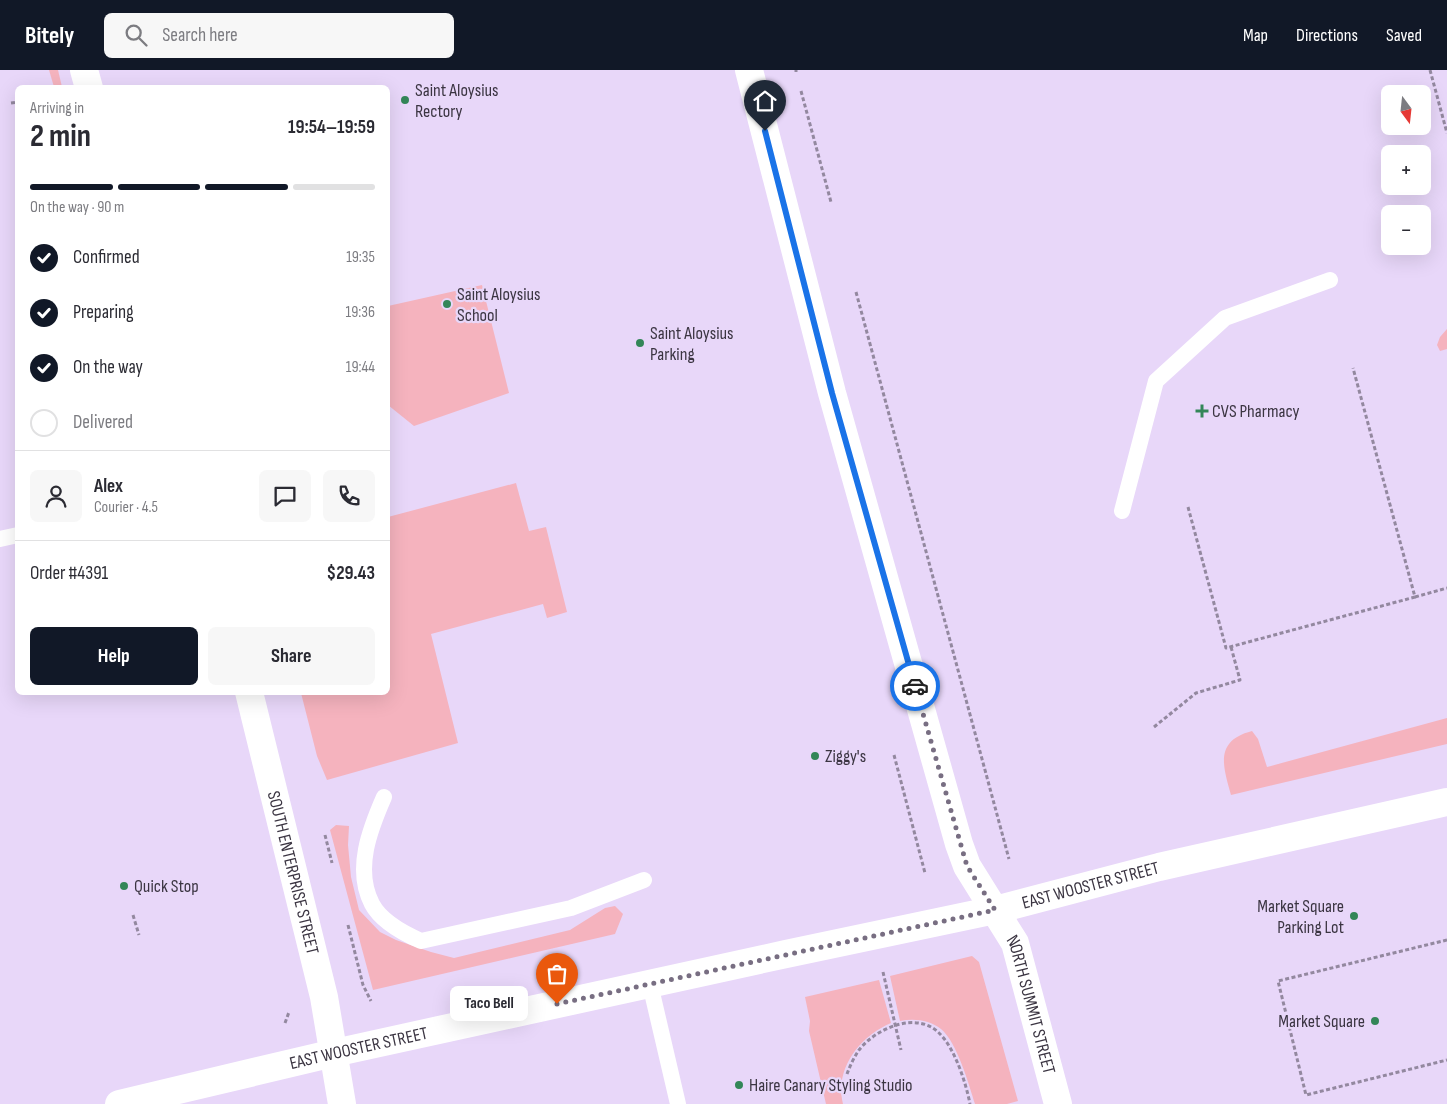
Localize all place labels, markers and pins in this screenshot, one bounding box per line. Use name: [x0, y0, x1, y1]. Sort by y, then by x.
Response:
place label: Saint Aloysius Rectory: [415, 80, 499, 122]
pin: [744, 80, 786, 131]
marker: Saint Aloysius Rectory: [399, 94, 411, 106]
place label: Saint Aloysius School: [457, 284, 541, 326]
marker: Saint Aloysius School: [441, 298, 453, 310]
place label: Saint Aloysius Parking: [650, 323, 734, 365]
marker: Saint Aloysius Parking: [634, 337, 646, 349]
place label: CVS Pharmacy: [1212, 401, 1299, 422]
marker: CVS Pharmacy: [1196, 405, 1208, 417]
place label: Ziggy's: [825, 746, 866, 767]
marker: Ziggy's: [809, 750, 821, 762]
place label: Quick Stop: [134, 876, 199, 897]
marker: Quick Stop: [118, 880, 130, 892]
place label: Market Square Parking Lot: [1257, 896, 1345, 938]
marker: Market Square Parking Lot: [1348, 910, 1360, 922]
pin: [536, 953, 578, 1004]
callout: Taco Bell: [450, 986, 527, 1022]
place label: Market Square: [1278, 1011, 1365, 1032]
marker: Market Square: [1369, 1015, 1381, 1027]
place label: Haire Canary Styling Studio: [749, 1075, 913, 1096]
marker: Haire Canary Styling Studio: [733, 1079, 745, 1091]

